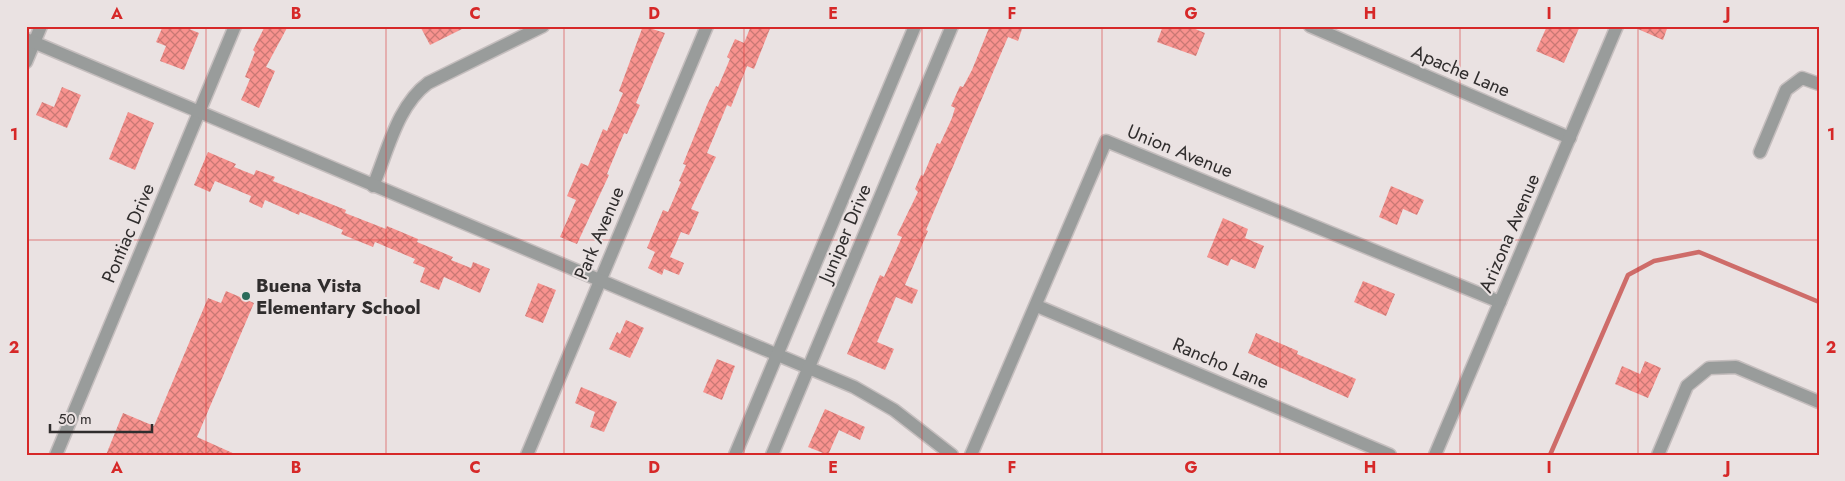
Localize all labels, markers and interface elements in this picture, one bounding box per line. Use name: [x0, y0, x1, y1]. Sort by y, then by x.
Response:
text: A: [110, 2, 123, 25]
text: B: [291, 2, 301, 25]
text: C: [469, 2, 481, 25]
text: D: [648, 2, 660, 25]
text: E: [828, 2, 838, 25]
text: F: [1008, 2, 1016, 25]
text: G: [1184, 2, 1198, 25]
text: H: [1364, 2, 1376, 25]
text: I: [1546, 2, 1552, 25]
text: J: [1722, 2, 1731, 25]
street label: Apache Lane: [1408, 38, 1515, 104]
street label: Union Avenue: [1123, 117, 1237, 185]
text: 1: [10, 123, 18, 146]
text: 1: [1827, 123, 1835, 146]
street label: Arizona Avenue: [1472, 169, 1546, 297]
street label: Pontiac Drive: [95, 179, 161, 287]
street label: Juniper Drive: [811, 179, 878, 289]
street label: Park Avenue: [567, 182, 631, 284]
place label: Buena Vista Elementary School: [256, 272, 421, 321]
marker: Buena Vista Elementary School: [240, 290, 252, 302]
street label: Rancho Lane: [1169, 331, 1274, 396]
text: 2: [9, 336, 19, 359]
text: 2: [1826, 336, 1836, 359]
scale bar: [50, 401, 152, 433]
text: 50 m: [58, 408, 92, 430]
text: A: [110, 456, 123, 479]
text: B: [291, 456, 301, 479]
text: C: [469, 456, 481, 479]
text: D: [648, 456, 660, 479]
text: E: [828, 456, 838, 479]
text: F: [1008, 456, 1016, 479]
text: G: [1184, 456, 1198, 479]
text: H: [1364, 456, 1376, 479]
text: I: [1546, 456, 1552, 479]
text: J: [1722, 456, 1731, 479]

